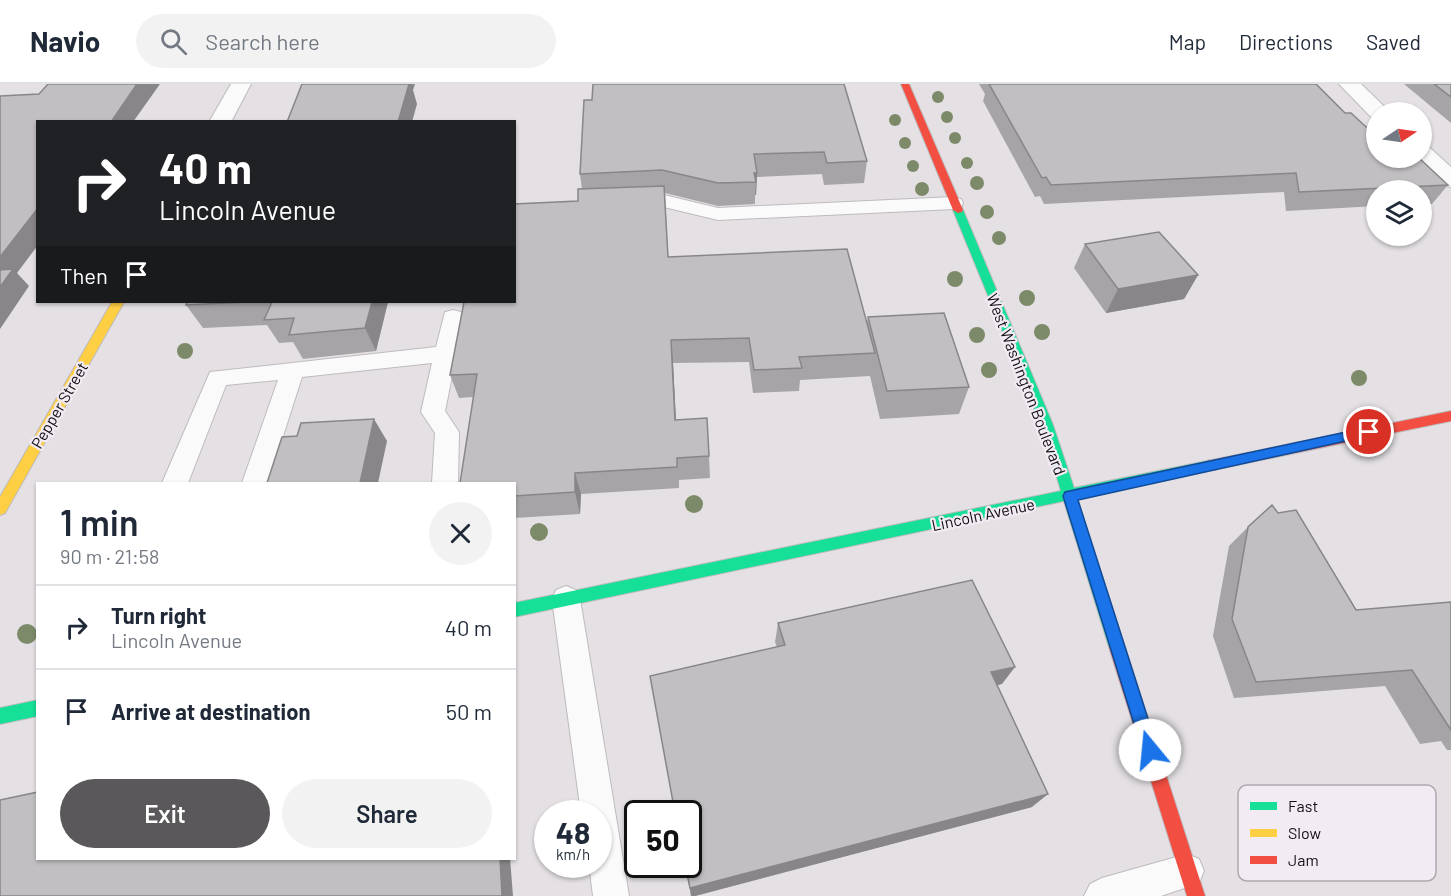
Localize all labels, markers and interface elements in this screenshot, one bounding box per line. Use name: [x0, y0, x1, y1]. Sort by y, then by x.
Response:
search box: [136, 14, 556, 68]
text: Navio: [30, 24, 100, 58]
icon: search: [157, 25, 190, 58]
text: Search here: [205, 28, 320, 54]
text: Map: [1169, 29, 1206, 54]
text: Directions: [1239, 29, 1333, 54]
text: Saved: [1366, 29, 1421, 54]
north arrow: [1366, 102, 1432, 168]
map controls: [1366, 102, 1432, 246]
text: 40 m: [159, 142, 252, 192]
icon: right: [60, 144, 138, 222]
button: layers: [1366, 180, 1432, 246]
text: Lincoln Avenue: [159, 193, 336, 225]
icon: arrive: [120, 258, 153, 291]
text: Then: [60, 262, 108, 288]
street label: West Washington Boulevard: [984, 291, 1070, 477]
street label: Pepper Street: [27, 358, 91, 452]
pin: [1343, 406, 1394, 457]
icon: arrive: [1352, 415, 1385, 448]
street label: Lincoln Avenue: [930, 494, 1036, 534]
text: 1 min: [60, 500, 139, 543]
button: close: [429, 502, 492, 565]
text: 90 m · 21:58: [60, 544, 159, 568]
text: Turn right: [111, 602, 206, 628]
icon: right: [60, 611, 93, 644]
text: 40 m: [445, 614, 492, 640]
text: Lincoln Avenue: [111, 628, 242, 652]
icon: arrive: [60, 695, 93, 728]
text: Arrive at destination: [111, 698, 310, 724]
text: 50 m: [446, 698, 492, 724]
position arrow: [1118, 718, 1182, 782]
button: Exit: [60, 779, 270, 848]
button: Share: [282, 779, 492, 848]
legend: [1238, 785, 1436, 881]
text: Fast: [1288, 796, 1318, 815]
speed limit sign: 50: [624, 800, 702, 878]
text: 48: [556, 814, 590, 850]
text: Slow: [1288, 823, 1321, 842]
text: km/h: [556, 845, 590, 863]
text: Jam: [1288, 850, 1319, 869]

